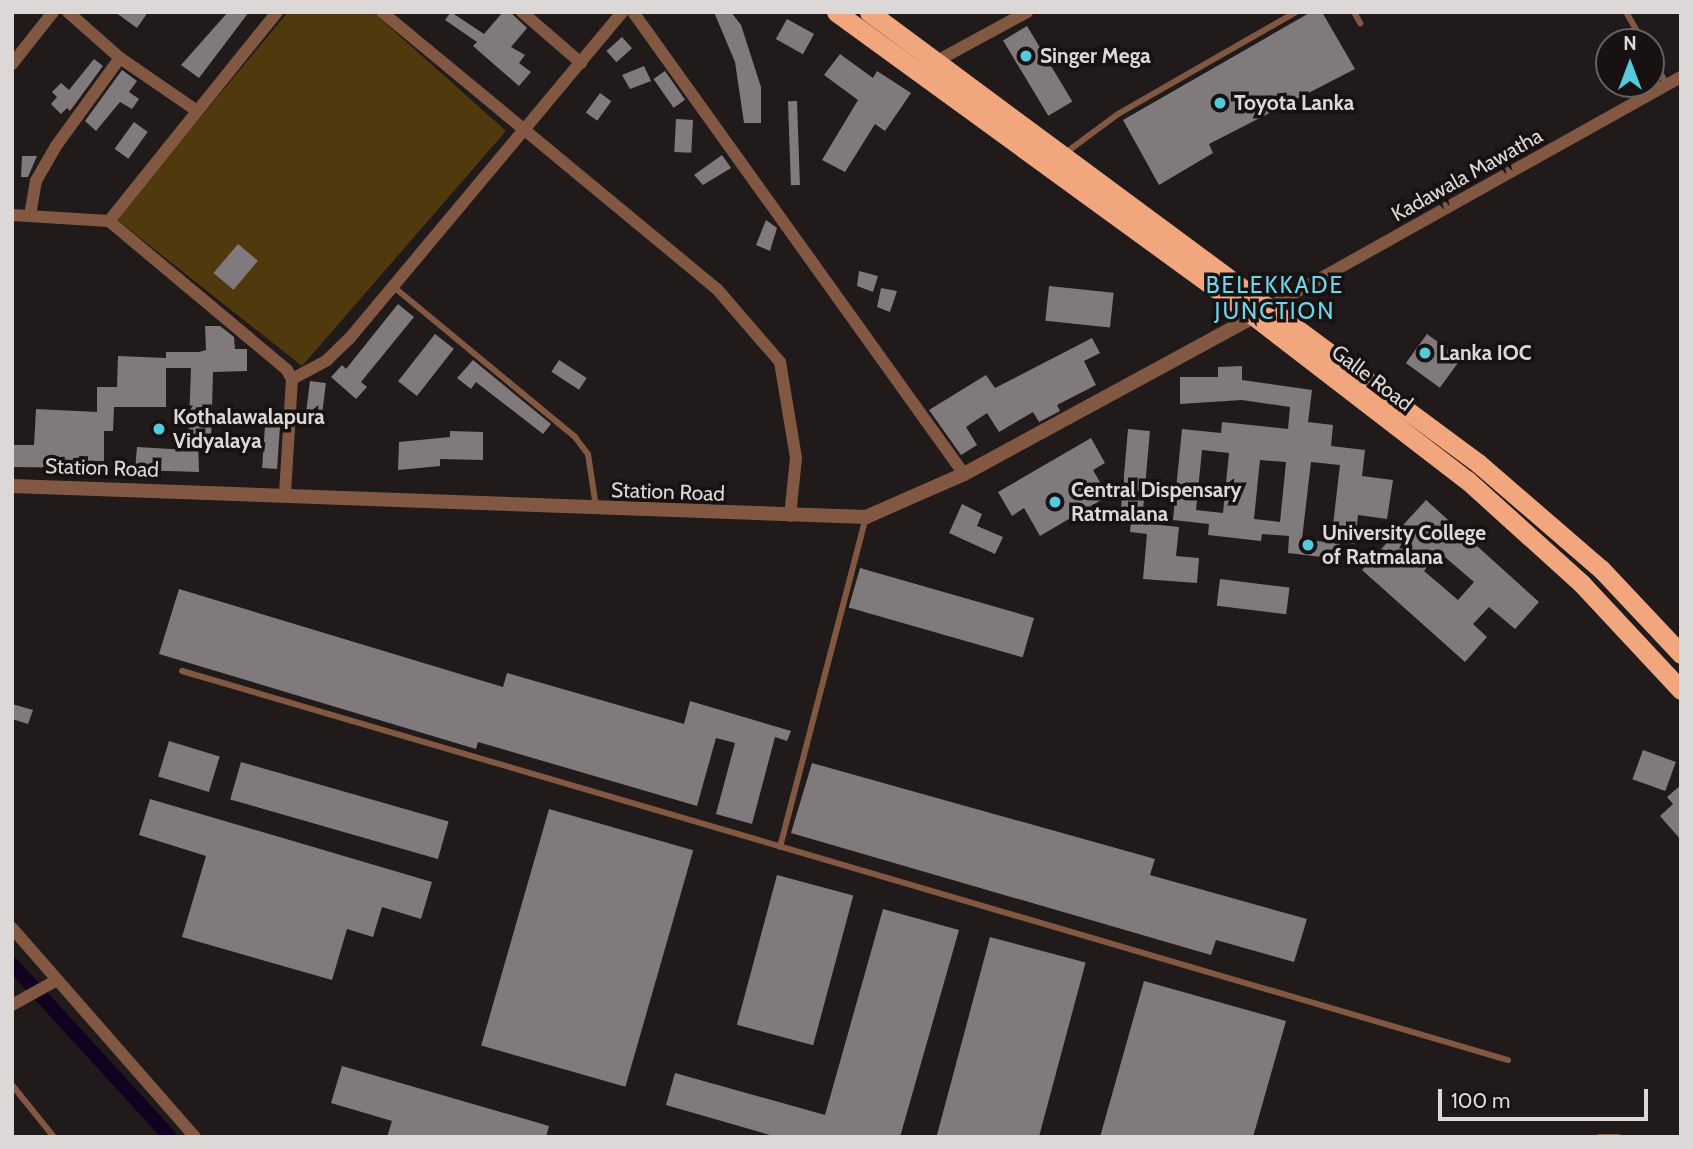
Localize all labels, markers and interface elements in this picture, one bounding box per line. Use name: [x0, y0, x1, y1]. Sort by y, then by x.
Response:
north arrow: [1595, 28, 1665, 98]
text: N: [1623, 32, 1637, 55]
place label: Singer Mega: [1040, 43, 1151, 69]
marker: Singer Mega: [1018, 48, 1034, 64]
place label: Toyota Lanka: [1234, 90, 1354, 116]
marker: Toyota Lanka: [1212, 95, 1228, 111]
street label: Kadawala Mawatha: [1387, 123, 1547, 227]
district label: BELEKKADE JUNCTION: [1207, 271, 1343, 325]
street label: Galle Road: [1326, 339, 1418, 417]
place label: Lanka IOC: [1439, 340, 1531, 366]
marker: Lanka IOC: [1417, 345, 1433, 361]
place label: Kothalawalapura Vidyalaya: [173, 404, 325, 454]
marker: Kothalawalapura Vidyalaya: [151, 421, 167, 437]
street label: Station Road: [45, 453, 159, 483]
street label: Station Road: [611, 477, 725, 507]
place label: Central Dispensary Ratmalana: [1071, 477, 1241, 527]
marker: Central Dispensary Ratmalana: [1045, 492, 1065, 512]
place label: University College of Ratmalana: [1322, 520, 1486, 570]
marker: University College of Ratmalana: [1300, 537, 1316, 553]
scale bar: [1441, 1076, 1651, 1120]
text: 100 m: [1451, 1088, 1510, 1113]

